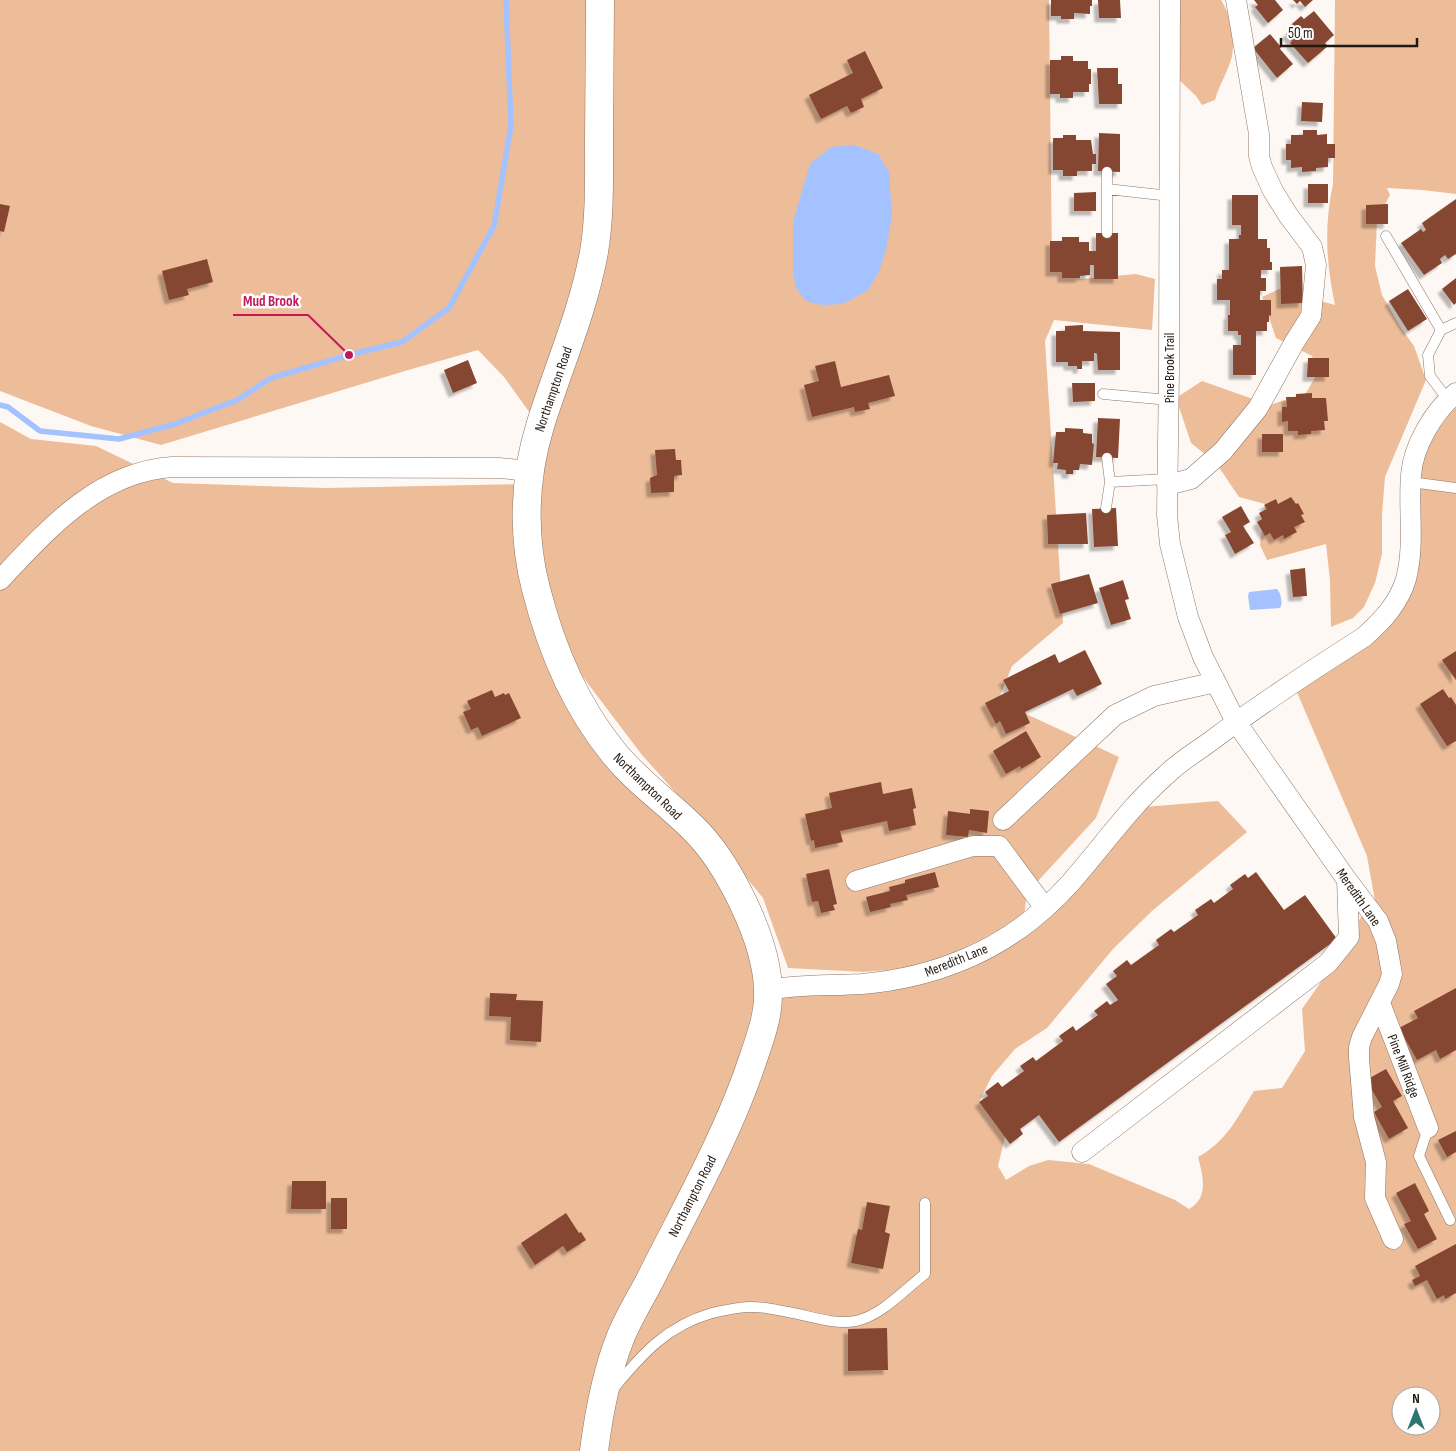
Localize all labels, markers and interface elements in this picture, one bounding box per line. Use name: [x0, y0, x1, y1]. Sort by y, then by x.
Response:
scale bar: [1281, 15, 1417, 47]
text: 50 m: [1288, 24, 1313, 43]
callout: Mud Brook: [233, 285, 308, 315]
text: Mud Brook: [243, 292, 300, 311]
street label: Pine Brook Trail: [1161, 333, 1178, 403]
street label: Northampton Road: [531, 344, 576, 434]
street label: Northampton Road: [610, 749, 686, 824]
street label: Meredith Lane: [1333, 865, 1385, 929]
street label: Meredith Lane: [922, 940, 990, 981]
street label: Pine Mill Ridge: [1384, 1032, 1423, 1100]
street label: Northampton Road: [665, 1153, 720, 1240]
north arrow: [1391, 1386, 1441, 1436]
text: N: [1412, 1390, 1420, 1407]

